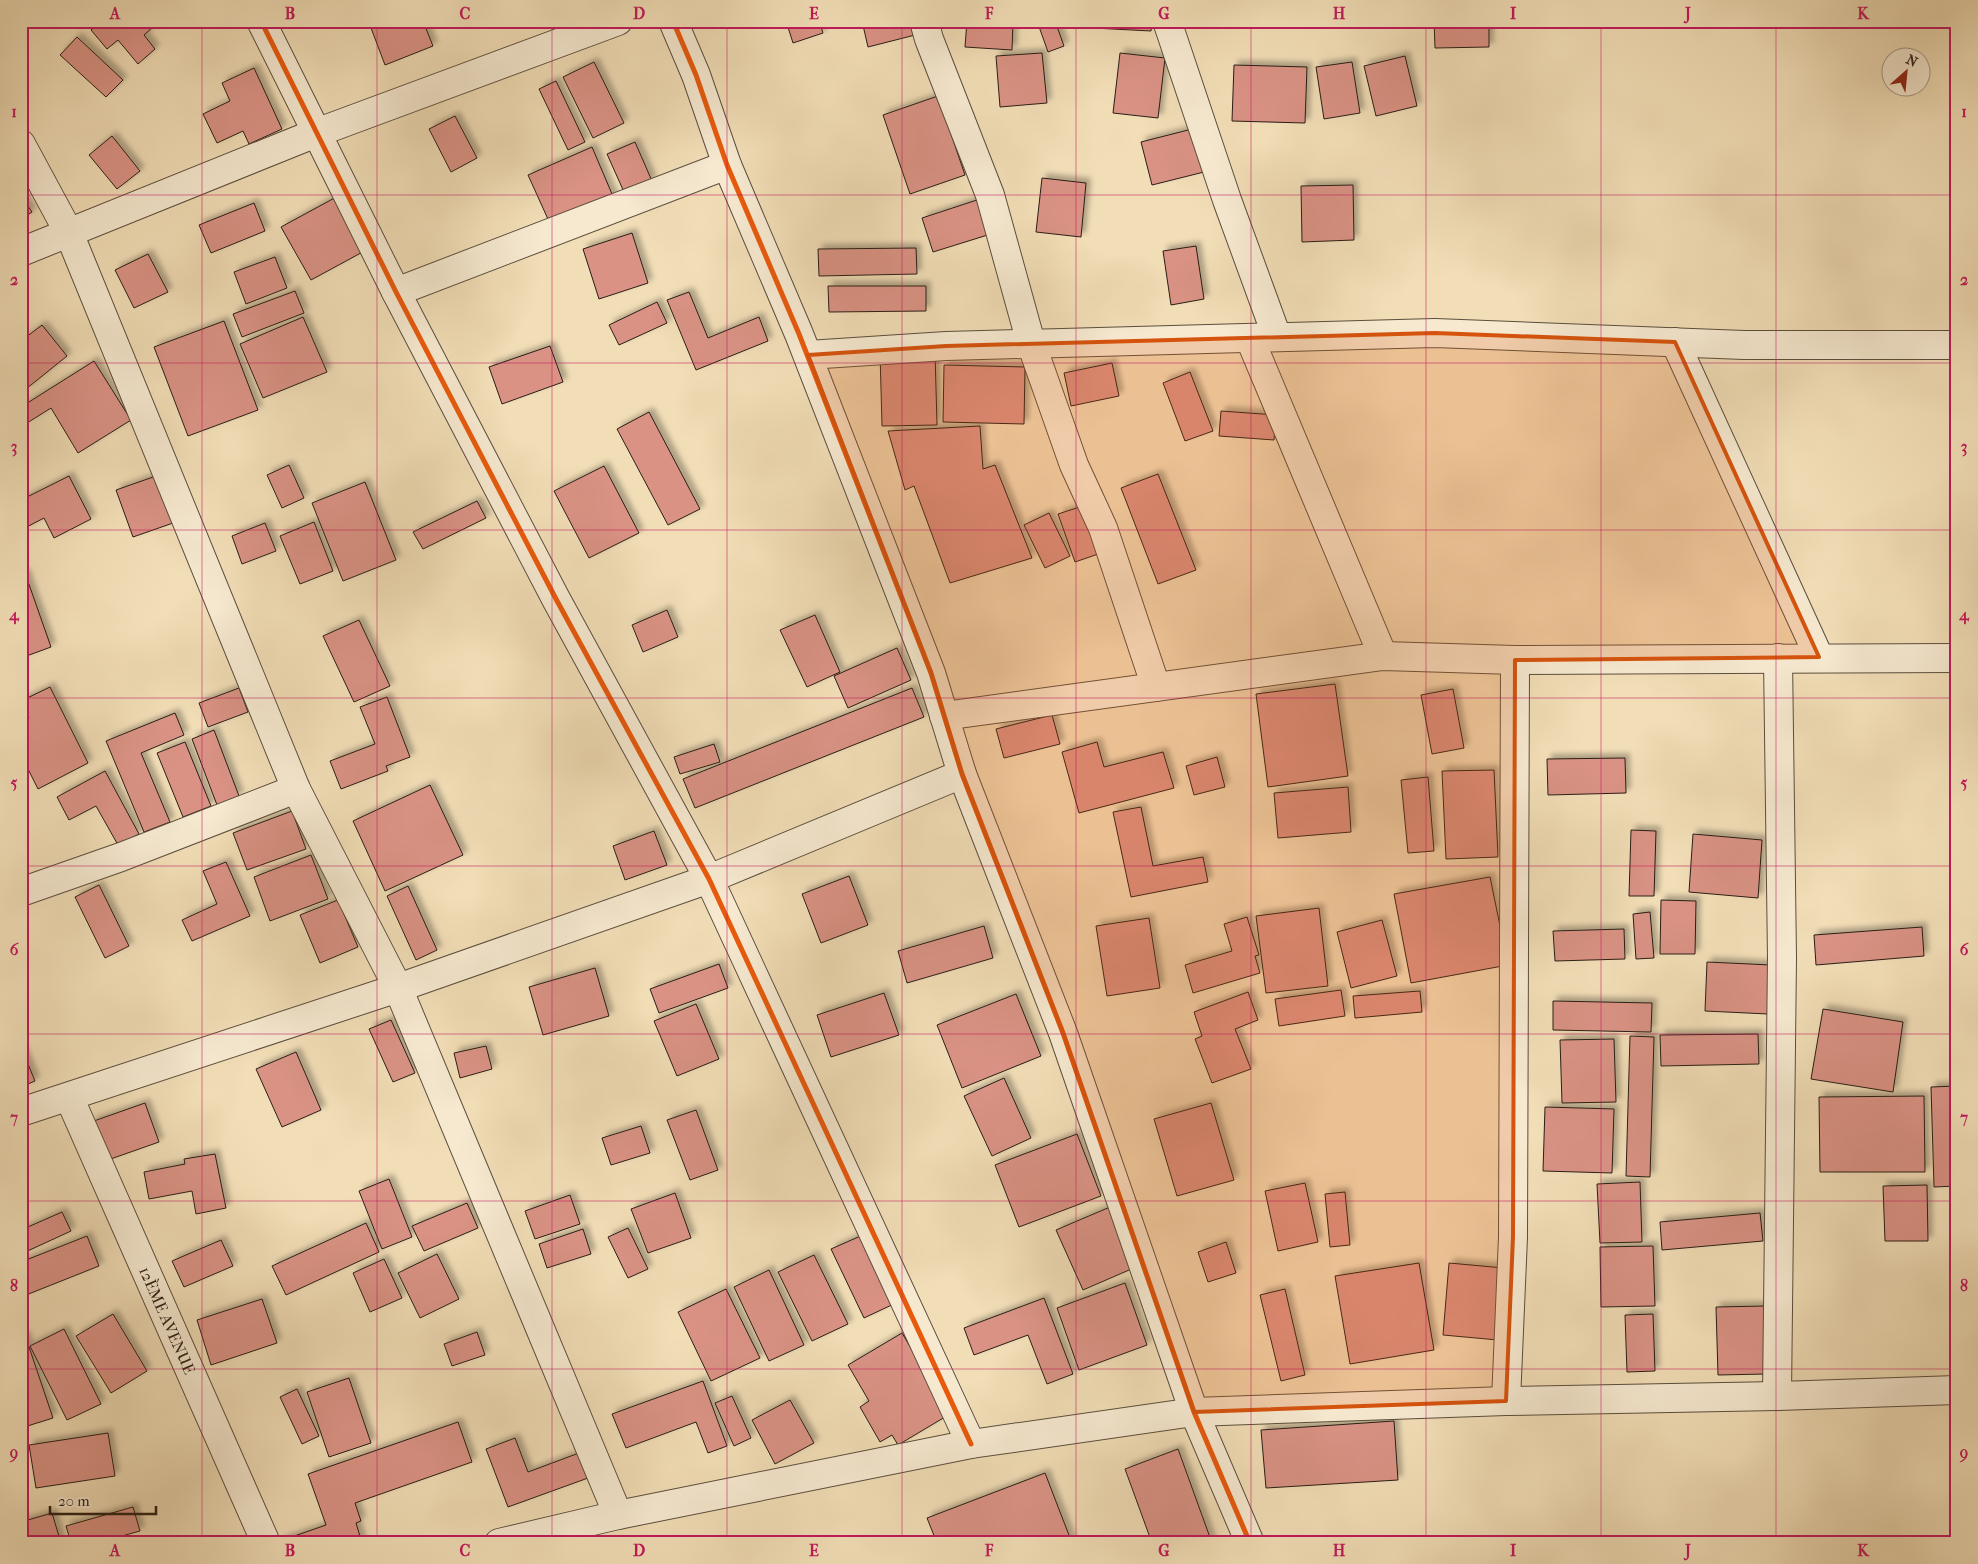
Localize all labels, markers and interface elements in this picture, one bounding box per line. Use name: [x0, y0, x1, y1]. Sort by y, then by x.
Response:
text: A: [109, 4, 121, 23]
text: B: [285, 4, 295, 23]
text: C: [460, 4, 471, 23]
text: D: [633, 4, 645, 23]
text: E: [809, 4, 819, 23]
text: F: [984, 4, 994, 23]
text: G: [1158, 4, 1170, 23]
text: H: [1333, 4, 1346, 23]
text: I: [1510, 4, 1517, 23]
text: J: [1683, 4, 1691, 24]
text: K: [1857, 4, 1870, 23]
north arrow: [1880, 48, 1930, 98]
text: N: [1903, 51, 1921, 71]
text: 1: [11, 102, 17, 121]
text: 1: [1961, 102, 1967, 121]
text: 2: [10, 270, 18, 289]
text: 2: [1960, 270, 1968, 289]
text: 3: [11, 437, 17, 457]
text: 3: [1961, 437, 1967, 457]
text: 4: [8, 605, 20, 625]
text: 4: [1958, 605, 1970, 625]
text: 5: [11, 773, 18, 792]
text: 5: [1961, 773, 1968, 792]
text: 6: [10, 940, 19, 959]
text: 6: [1960, 940, 1969, 959]
text: 7: [9, 1108, 18, 1127]
text: 7: [1959, 1108, 1968, 1127]
street label: 12ÈME AVENUE: [135, 1264, 199, 1377]
text: 8: [10, 1276, 18, 1295]
text: 8: [1960, 1276, 1968, 1295]
text: 9: [9, 1443, 18, 1463]
text: 9: [1959, 1443, 1968, 1463]
scale bar: [50, 1484, 156, 1516]
text: 20 m: [58, 1492, 90, 1510]
text: A: [109, 1541, 121, 1560]
text: B: [285, 1541, 295, 1560]
text: C: [460, 1541, 471, 1560]
text: D: [633, 1541, 645, 1560]
text: E: [809, 1541, 819, 1560]
text: F: [984, 1541, 994, 1560]
text: G: [1158, 1541, 1170, 1560]
text: H: [1333, 1541, 1346, 1560]
text: I: [1510, 1541, 1517, 1560]
text: J: [1683, 1541, 1691, 1561]
text: K: [1857, 1541, 1870, 1560]

